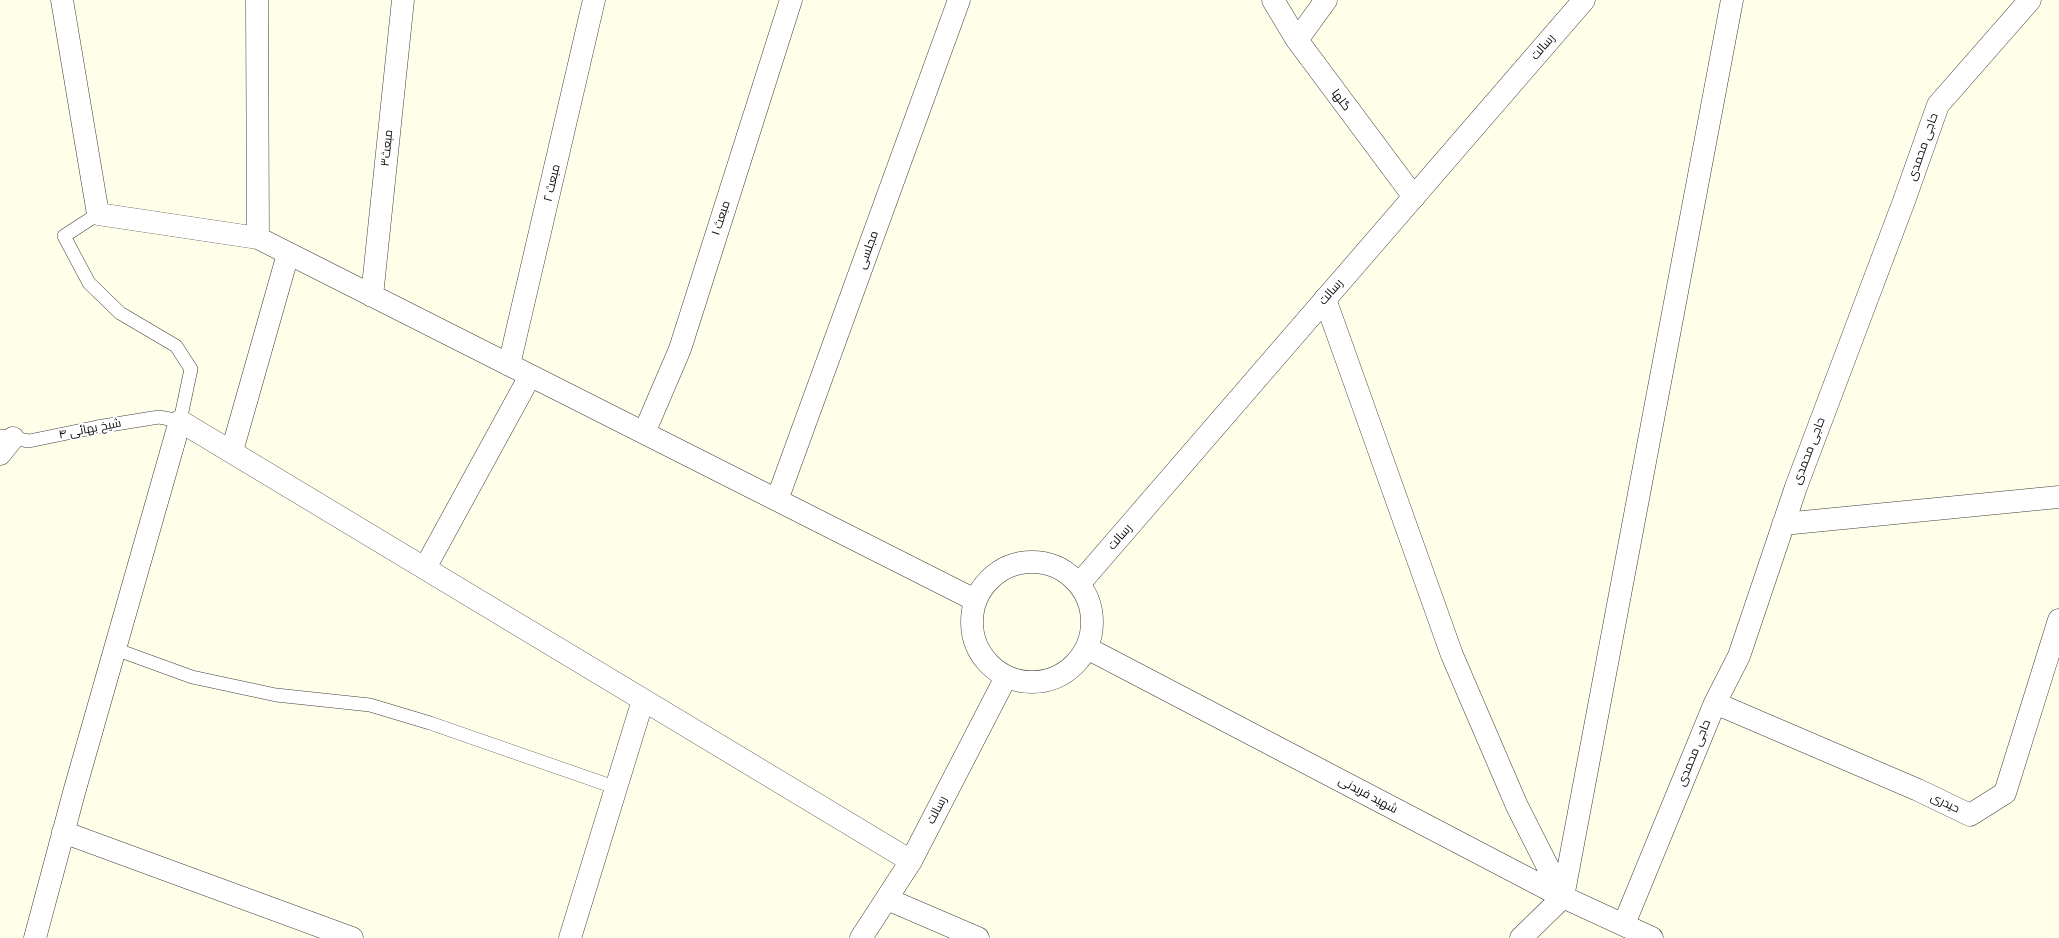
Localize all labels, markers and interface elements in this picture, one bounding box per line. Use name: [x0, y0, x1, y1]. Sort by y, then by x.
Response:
street label: رسالت: [1528, 31, 1558, 63]
street label: گلها: [1328, 86, 1354, 114]
street label: حاجی محمدی: [1905, 111, 1941, 183]
street label: مبعث۳: [378, 129, 396, 167]
street label: مبعث ۲: [541, 163, 563, 203]
street label: مبعث ۱: [709, 199, 733, 237]
street label: مجلسی: [854, 229, 882, 271]
street label: رسالت: [1316, 276, 1346, 308]
street label: حاجی محمدی: [1790, 415, 1828, 487]
street label: شیخ بهائی ۴: [57, 416, 123, 442]
street label: رسالت: [1105, 521, 1135, 553]
street label: حاجی محمدی: [1674, 718, 1714, 788]
street label: شهید فریدنی: [1336, 773, 1400, 817]
street label: حیدری: [1928, 790, 1962, 816]
street label: رسالت: [924, 793, 950, 827]

